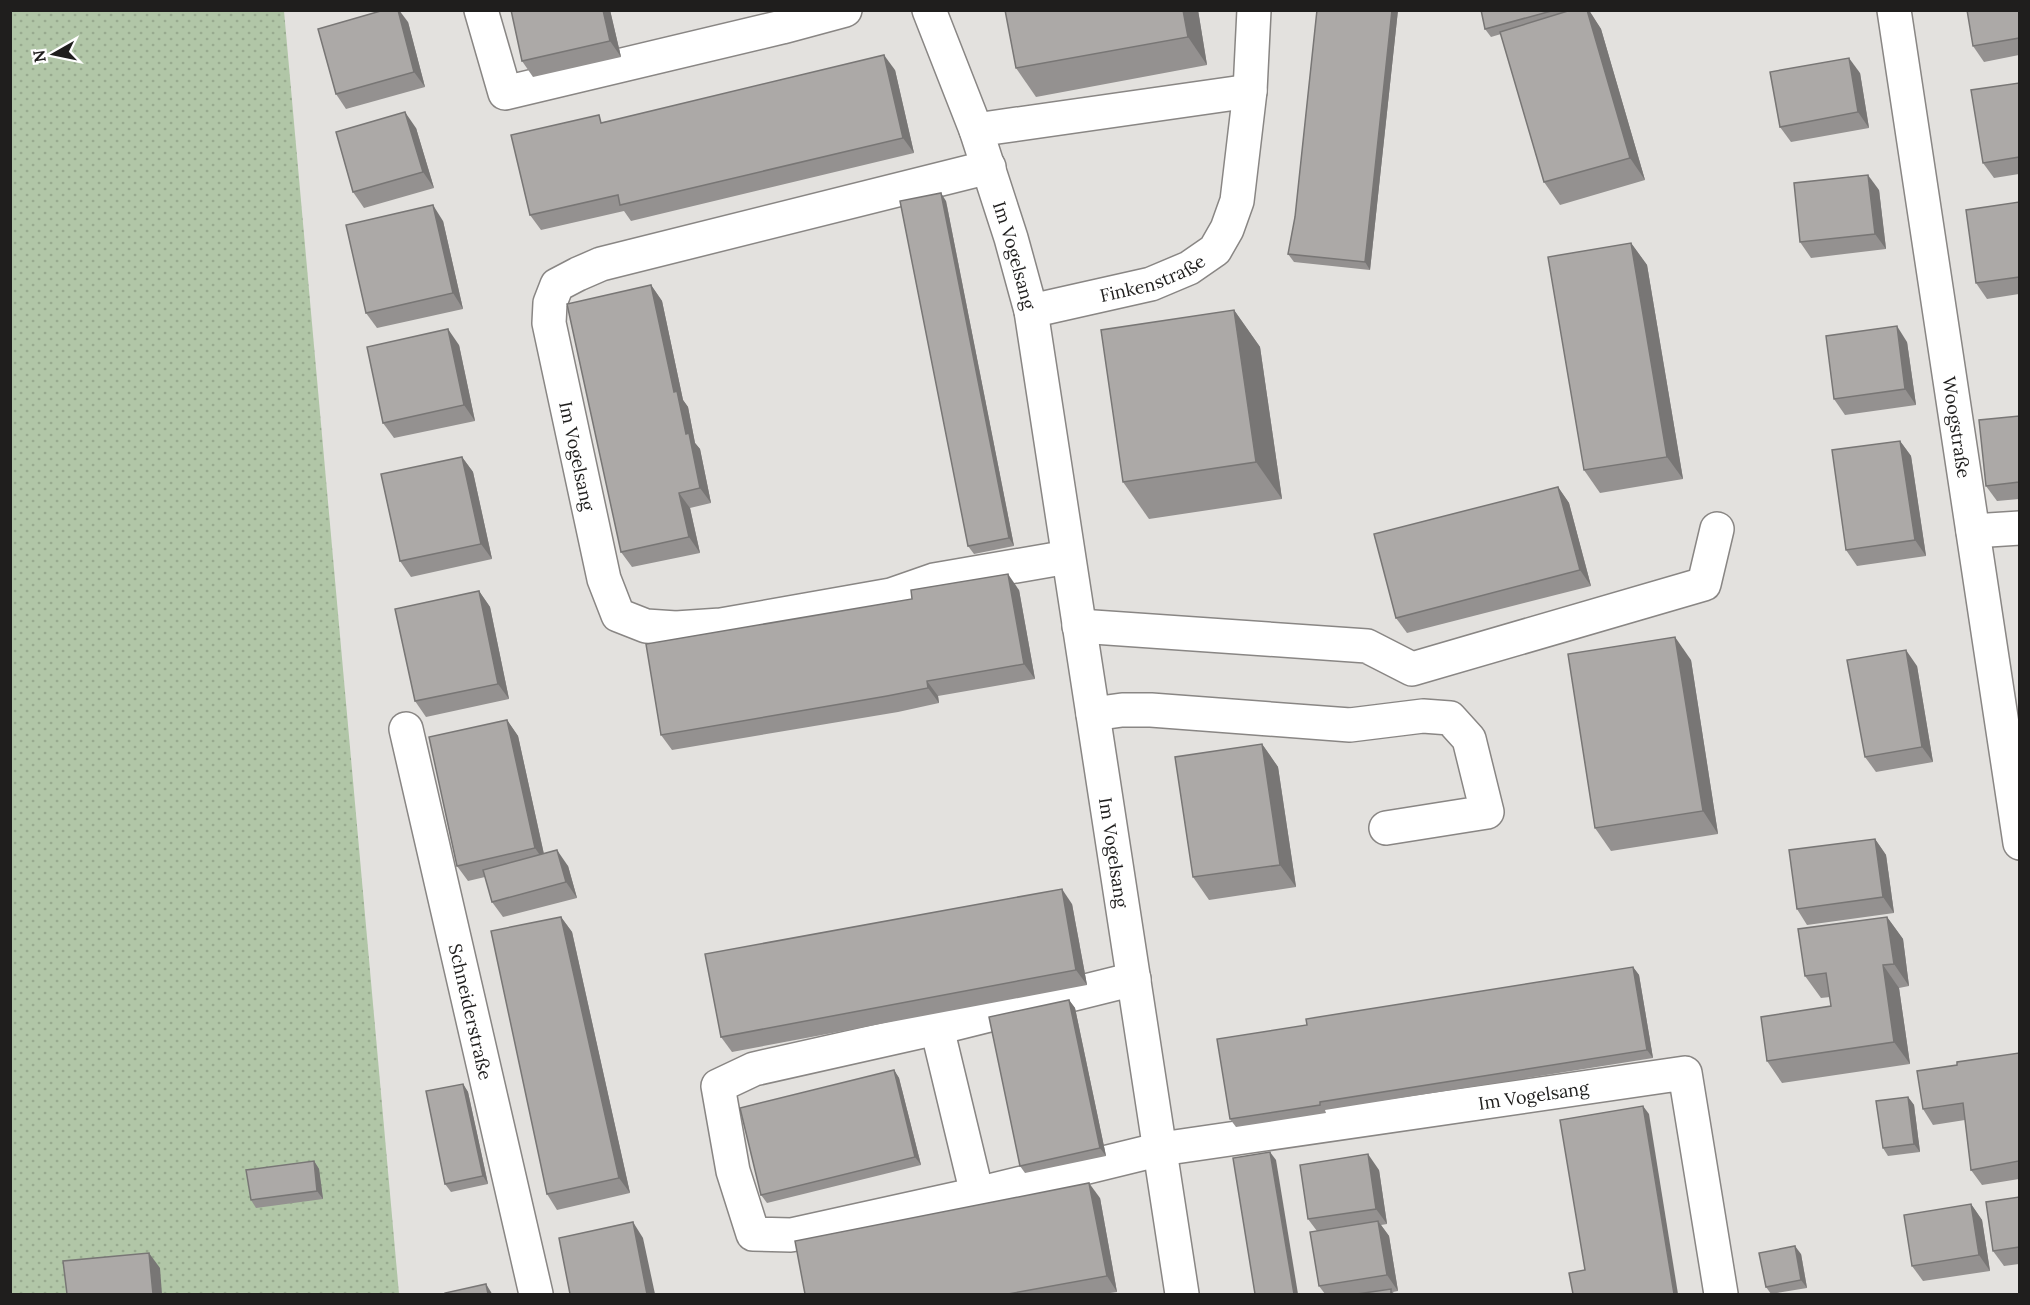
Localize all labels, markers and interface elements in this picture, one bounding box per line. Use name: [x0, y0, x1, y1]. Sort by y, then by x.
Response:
north arrow: [24, 24, 84, 84]
text: N: [28, 49, 50, 64]
street label: Im Vogelsang: [988, 198, 1042, 313]
street label: Finkenstraße: [1098, 249, 1210, 307]
street label: Woogstraße: [1938, 375, 1976, 480]
street label: Im Vogelsang: [555, 399, 601, 514]
street label: Im Vogelsang: [1094, 796, 1134, 910]
street label: Schneiderstraße: [444, 941, 498, 1082]
street label: Im Vogelsang: [1477, 1075, 1591, 1114]

